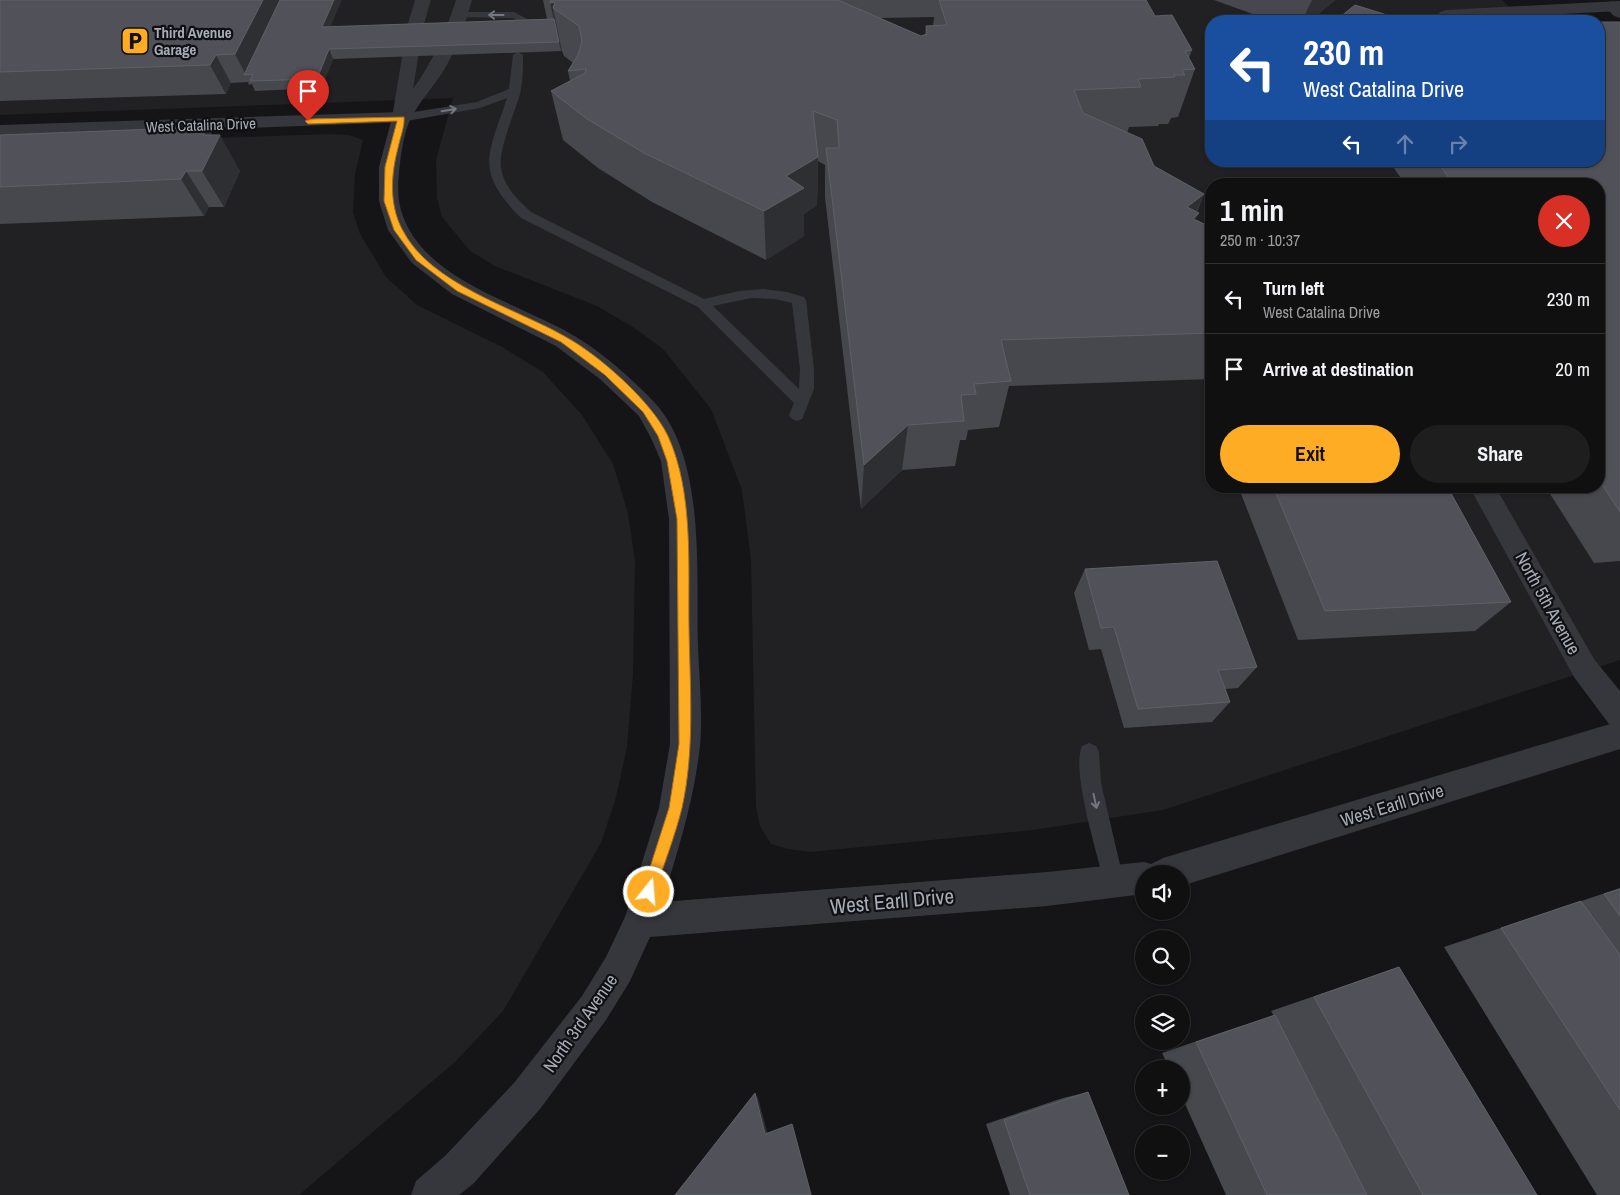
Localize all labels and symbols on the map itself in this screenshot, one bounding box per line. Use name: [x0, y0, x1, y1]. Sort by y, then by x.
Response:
one-way arrow: [488, 10, 504, 20]
place label: Third Avenue Garage: [154, 22, 232, 60]
parking icon: Third Avenue Garage: [120, 26, 150, 56]
pin: [287, 70, 329, 121]
one-way arrow: [441, 104, 457, 114]
street label: West Catalina Drive: [146, 113, 256, 137]
street label: North 5th Avenue: [1509, 547, 1587, 659]
street label: West Earll Drive: [1337, 777, 1447, 833]
one-way arrow: [1090, 792, 1100, 808]
position arrow: [622, 865, 674, 917]
street label: West Earll Drive: [829, 881, 955, 921]
street label: North 3rd Avenue: [537, 969, 623, 1077]

